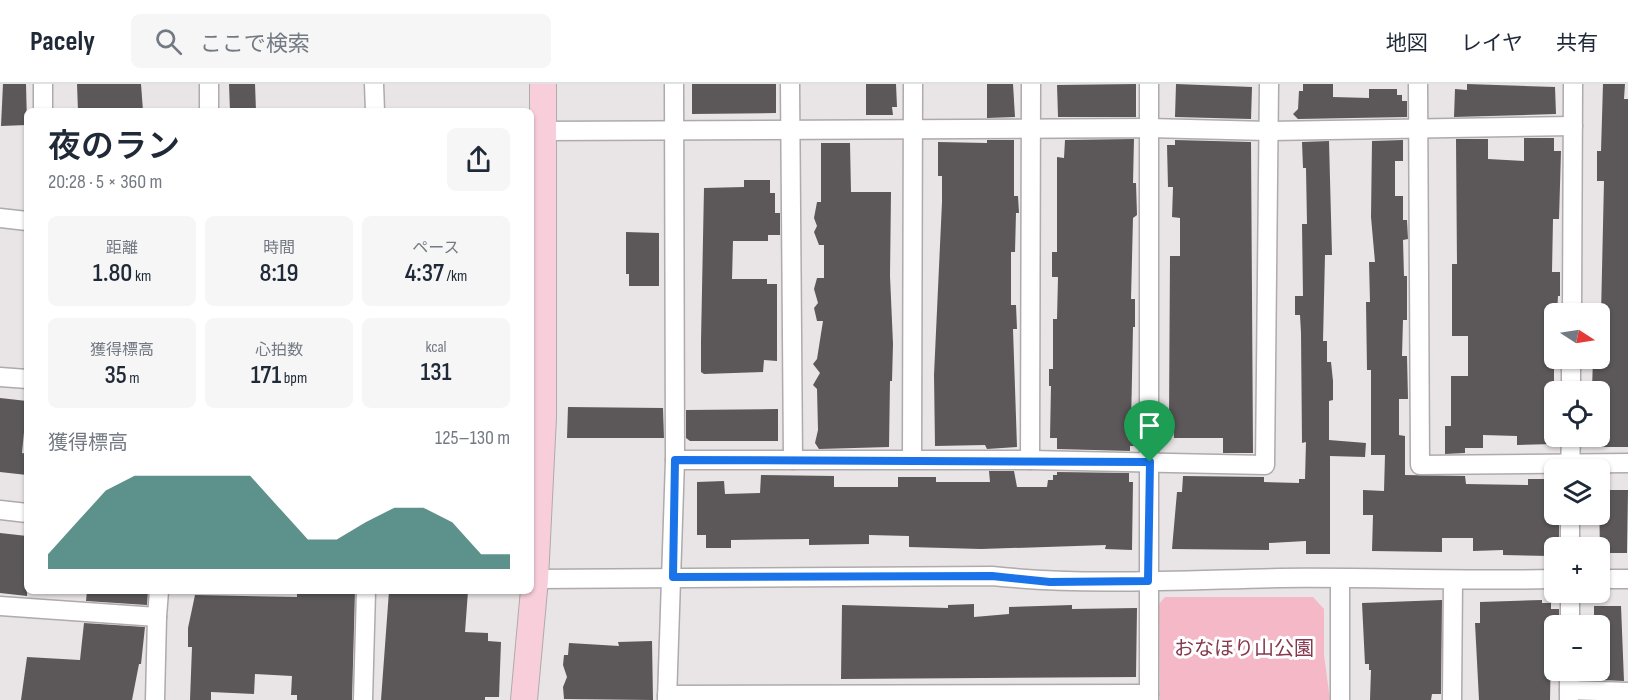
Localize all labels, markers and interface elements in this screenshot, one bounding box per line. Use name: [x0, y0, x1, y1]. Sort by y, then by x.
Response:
search box: [131, 14, 551, 68]
text: Pacely: [30, 25, 95, 58]
icon: search: [152, 25, 185, 58]
text: ここで検索: [200, 31, 310, 58]
text: 地図: [1386, 31, 1428, 56]
text: レイヤ: [1461, 31, 1523, 56]
text: 共有: [1556, 31, 1598, 56]
text: 夜のラン: [48, 127, 180, 167]
button: share: [447, 128, 510, 191]
text: 20:28 · 5 × 360 m: [48, 170, 162, 194]
text: 距離: [106, 239, 138, 258]
text: 時間: [263, 239, 295, 258]
text: ペース: [412, 239, 460, 258]
text: 1.80: [93, 258, 132, 289]
text: 8:19: [259, 258, 299, 289]
text: 4:37: [405, 258, 444, 289]
text: km: [132, 267, 151, 286]
text: /km: [444, 267, 467, 286]
north arrow: [1544, 303, 1610, 369]
map controls: [1544, 303, 1610, 681]
text: kcal: [425, 338, 447, 357]
text: 獲得標高: [90, 341, 154, 360]
text: 心拍数: [255, 341, 303, 360]
text: 131: [421, 357, 451, 388]
text: 35: [104, 360, 127, 391]
text: 171: [251, 360, 281, 391]
text: m: [127, 369, 140, 388]
text: bpm: [281, 369, 307, 388]
button: locate: [1544, 381, 1610, 447]
pin: [1124, 400, 1175, 462]
icon: arrive: [1133, 409, 1166, 442]
text: 125–130 m: [435, 426, 510, 450]
text: 獲得標高: [48, 431, 128, 455]
button: layers: [1544, 459, 1610, 525]
button: +: [1544, 537, 1610, 603]
button: −: [1544, 615, 1610, 681]
park label: おなほり山公園: [1174, 637, 1314, 661]

